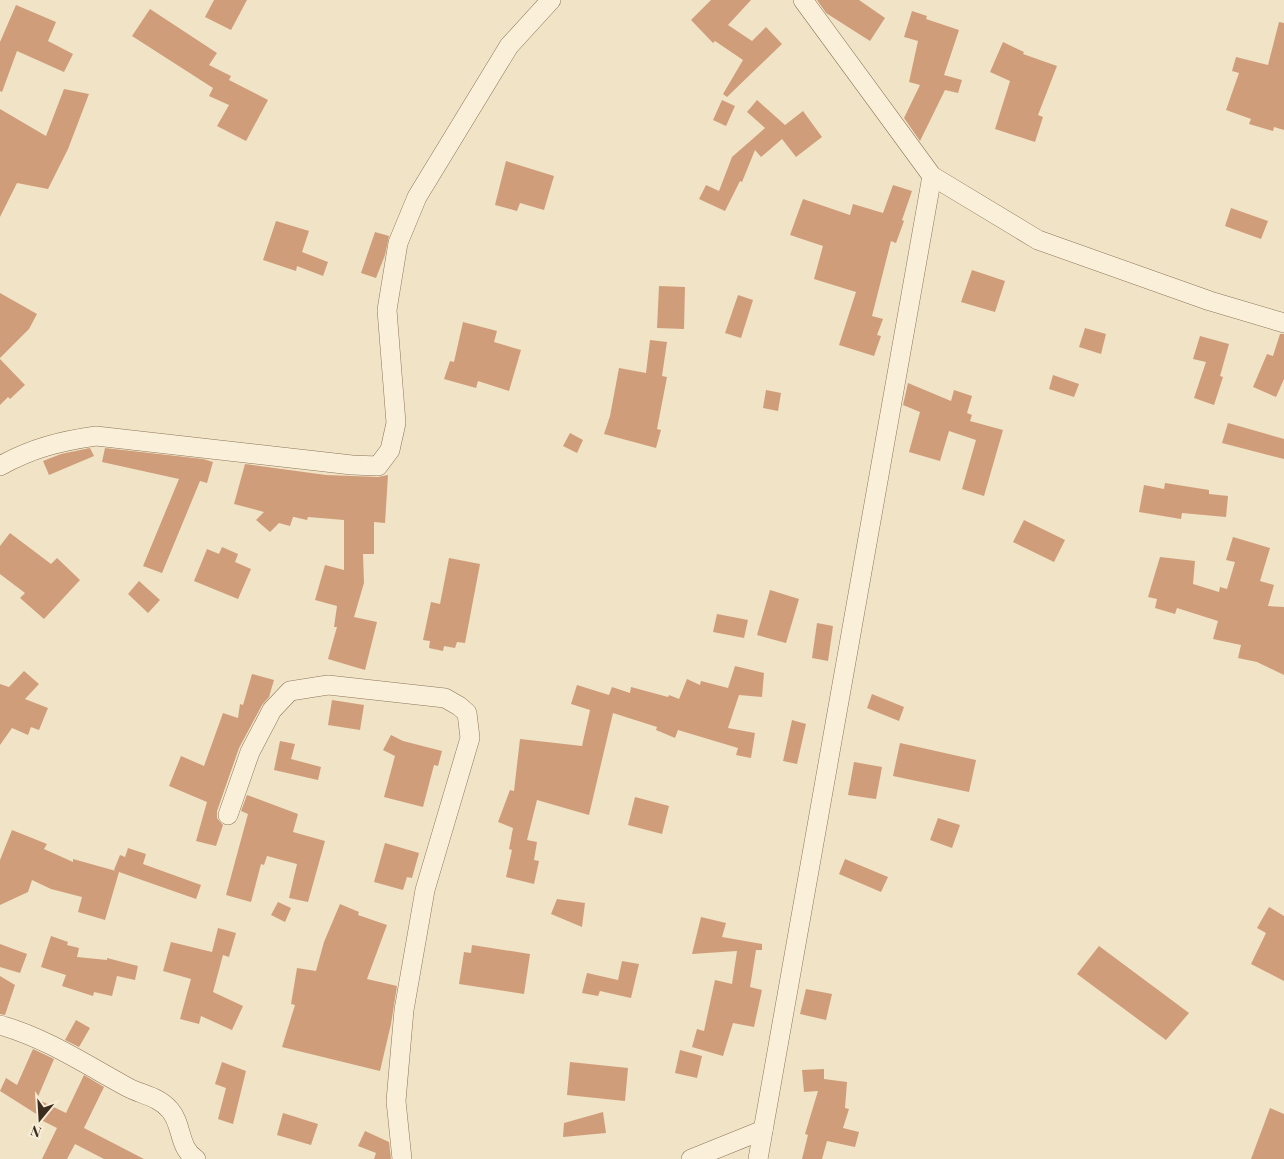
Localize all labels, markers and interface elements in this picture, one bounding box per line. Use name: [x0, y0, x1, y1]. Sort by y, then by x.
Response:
north arrow: [15, 1094, 65, 1144]
text: N: [28, 1121, 44, 1142]

